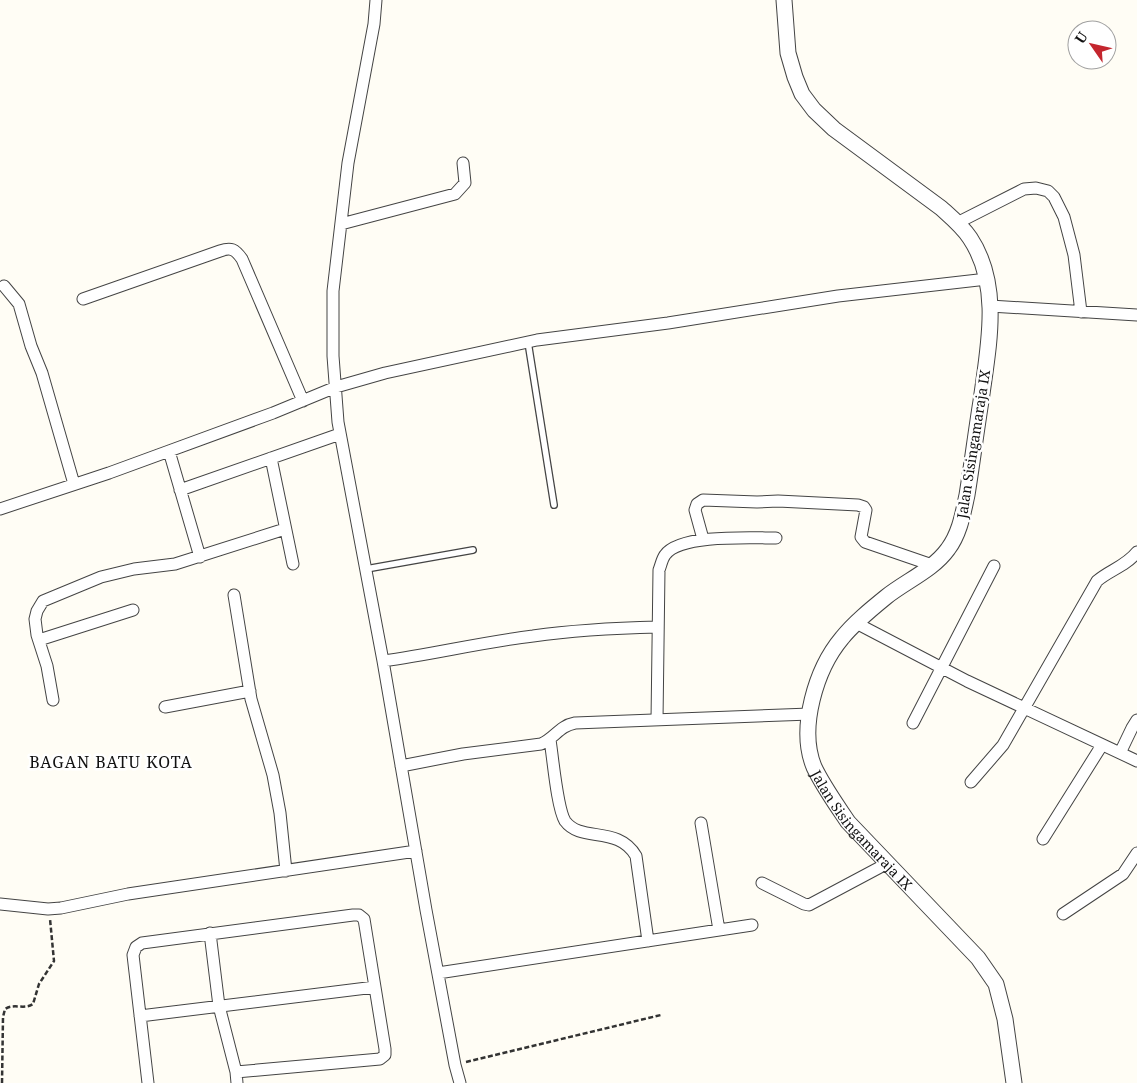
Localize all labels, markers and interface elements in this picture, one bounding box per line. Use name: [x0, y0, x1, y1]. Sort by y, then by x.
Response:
north arrow: [1067, 20, 1117, 70]
text: U: [1070, 27, 1092, 47]
street label: Jalan Sisingamaraja IX: [952, 367, 994, 521]
district label: BAGAN BATU KOTA: [29, 751, 193, 773]
street label: Jalan Sisingamaraja IX: [807, 765, 918, 894]

